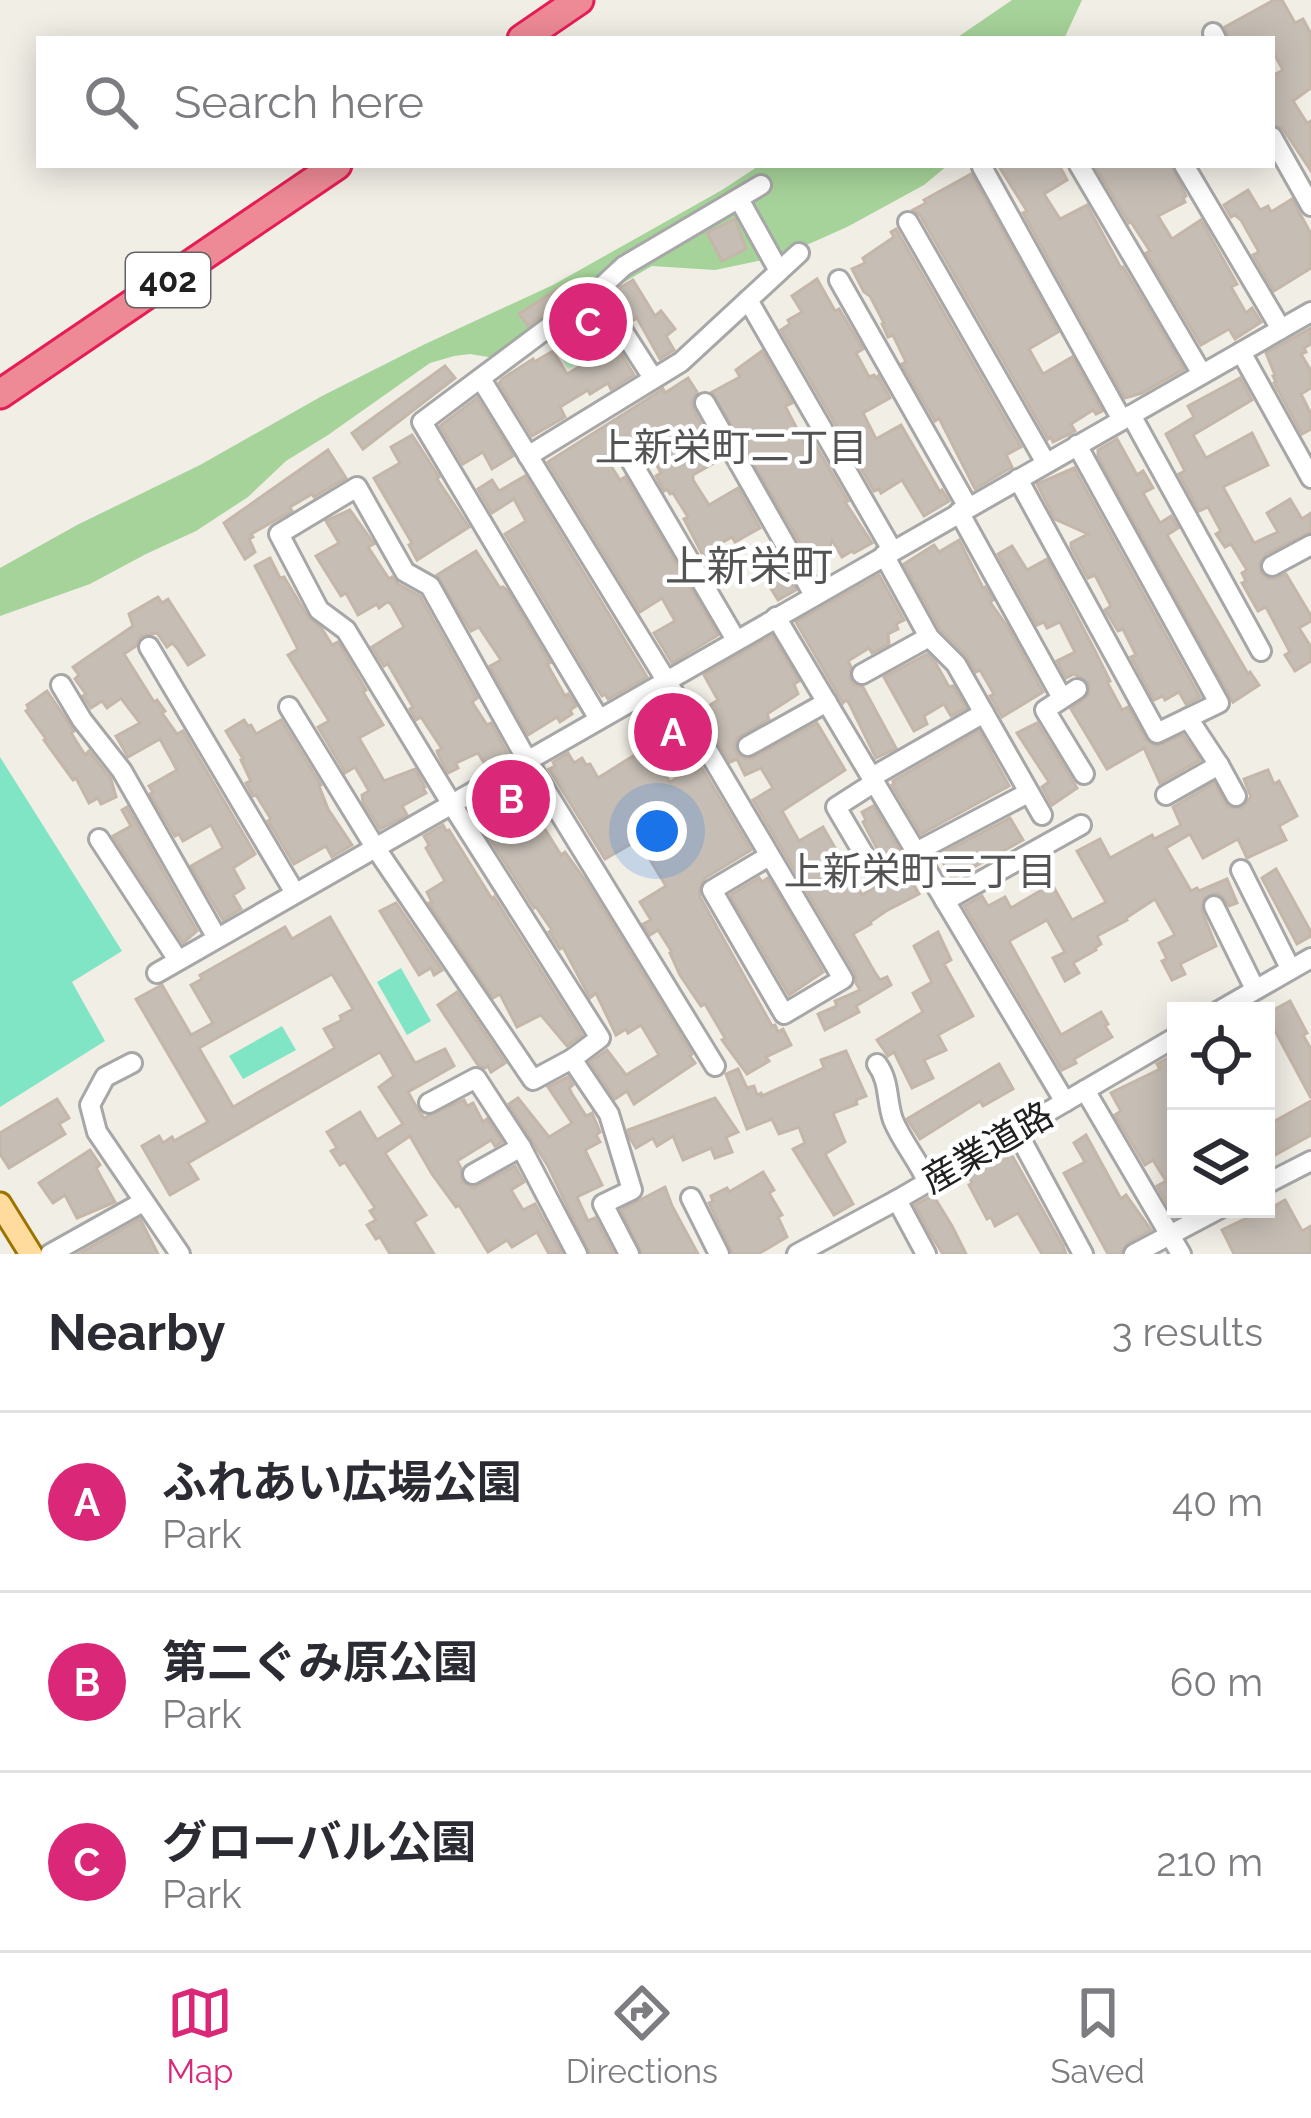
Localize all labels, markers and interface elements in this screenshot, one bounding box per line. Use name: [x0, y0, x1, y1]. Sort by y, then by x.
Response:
search box: [36, 36, 1275, 168]
icon: search: [78, 69, 144, 135]
text: Search here: [174, 76, 424, 129]
road number: 402: [126, 253, 210, 307]
pin: C: [549, 277, 627, 367]
district label: 上新栄町二丁目: [594, 424, 868, 470]
district label: 上新栄町: [665, 542, 833, 591]
pin: A: [634, 687, 712, 777]
pin: B: [472, 754, 550, 844]
your location: [627, 801, 687, 861]
district label: 上新栄町三丁目: [783, 848, 1057, 894]
map controls: [1167, 1002, 1275, 1218]
button: locate: [1167, 1002, 1275, 1110]
street label: 産業道路: [914, 1093, 1060, 1201]
button: layers: [1167, 1110, 1275, 1218]
text: Nearby: [48, 1302, 225, 1362]
text: 3 results: [1112, 1309, 1263, 1355]
text: ふれあい広場公園: [162, 1456, 522, 1509]
text: A: [74, 1479, 100, 1525]
text: 40 m: [1172, 1479, 1263, 1525]
text: Park: [162, 1511, 242, 1557]
text: 第二ぐみ原公園: [162, 1636, 478, 1689]
text: B: [74, 1659, 100, 1705]
text: 60 m: [1170, 1659, 1263, 1705]
text: Park: [162, 1691, 242, 1737]
text: グローバル公園: [162, 1816, 477, 1869]
text: C: [74, 1839, 100, 1885]
text: 210 m: [1156, 1839, 1263, 1885]
text: Park: [162, 1871, 242, 1917]
tab: Map: [166, 1980, 233, 2091]
tab: Directions: [566, 1980, 718, 2091]
tab: Saved: [1050, 1980, 1145, 2091]

